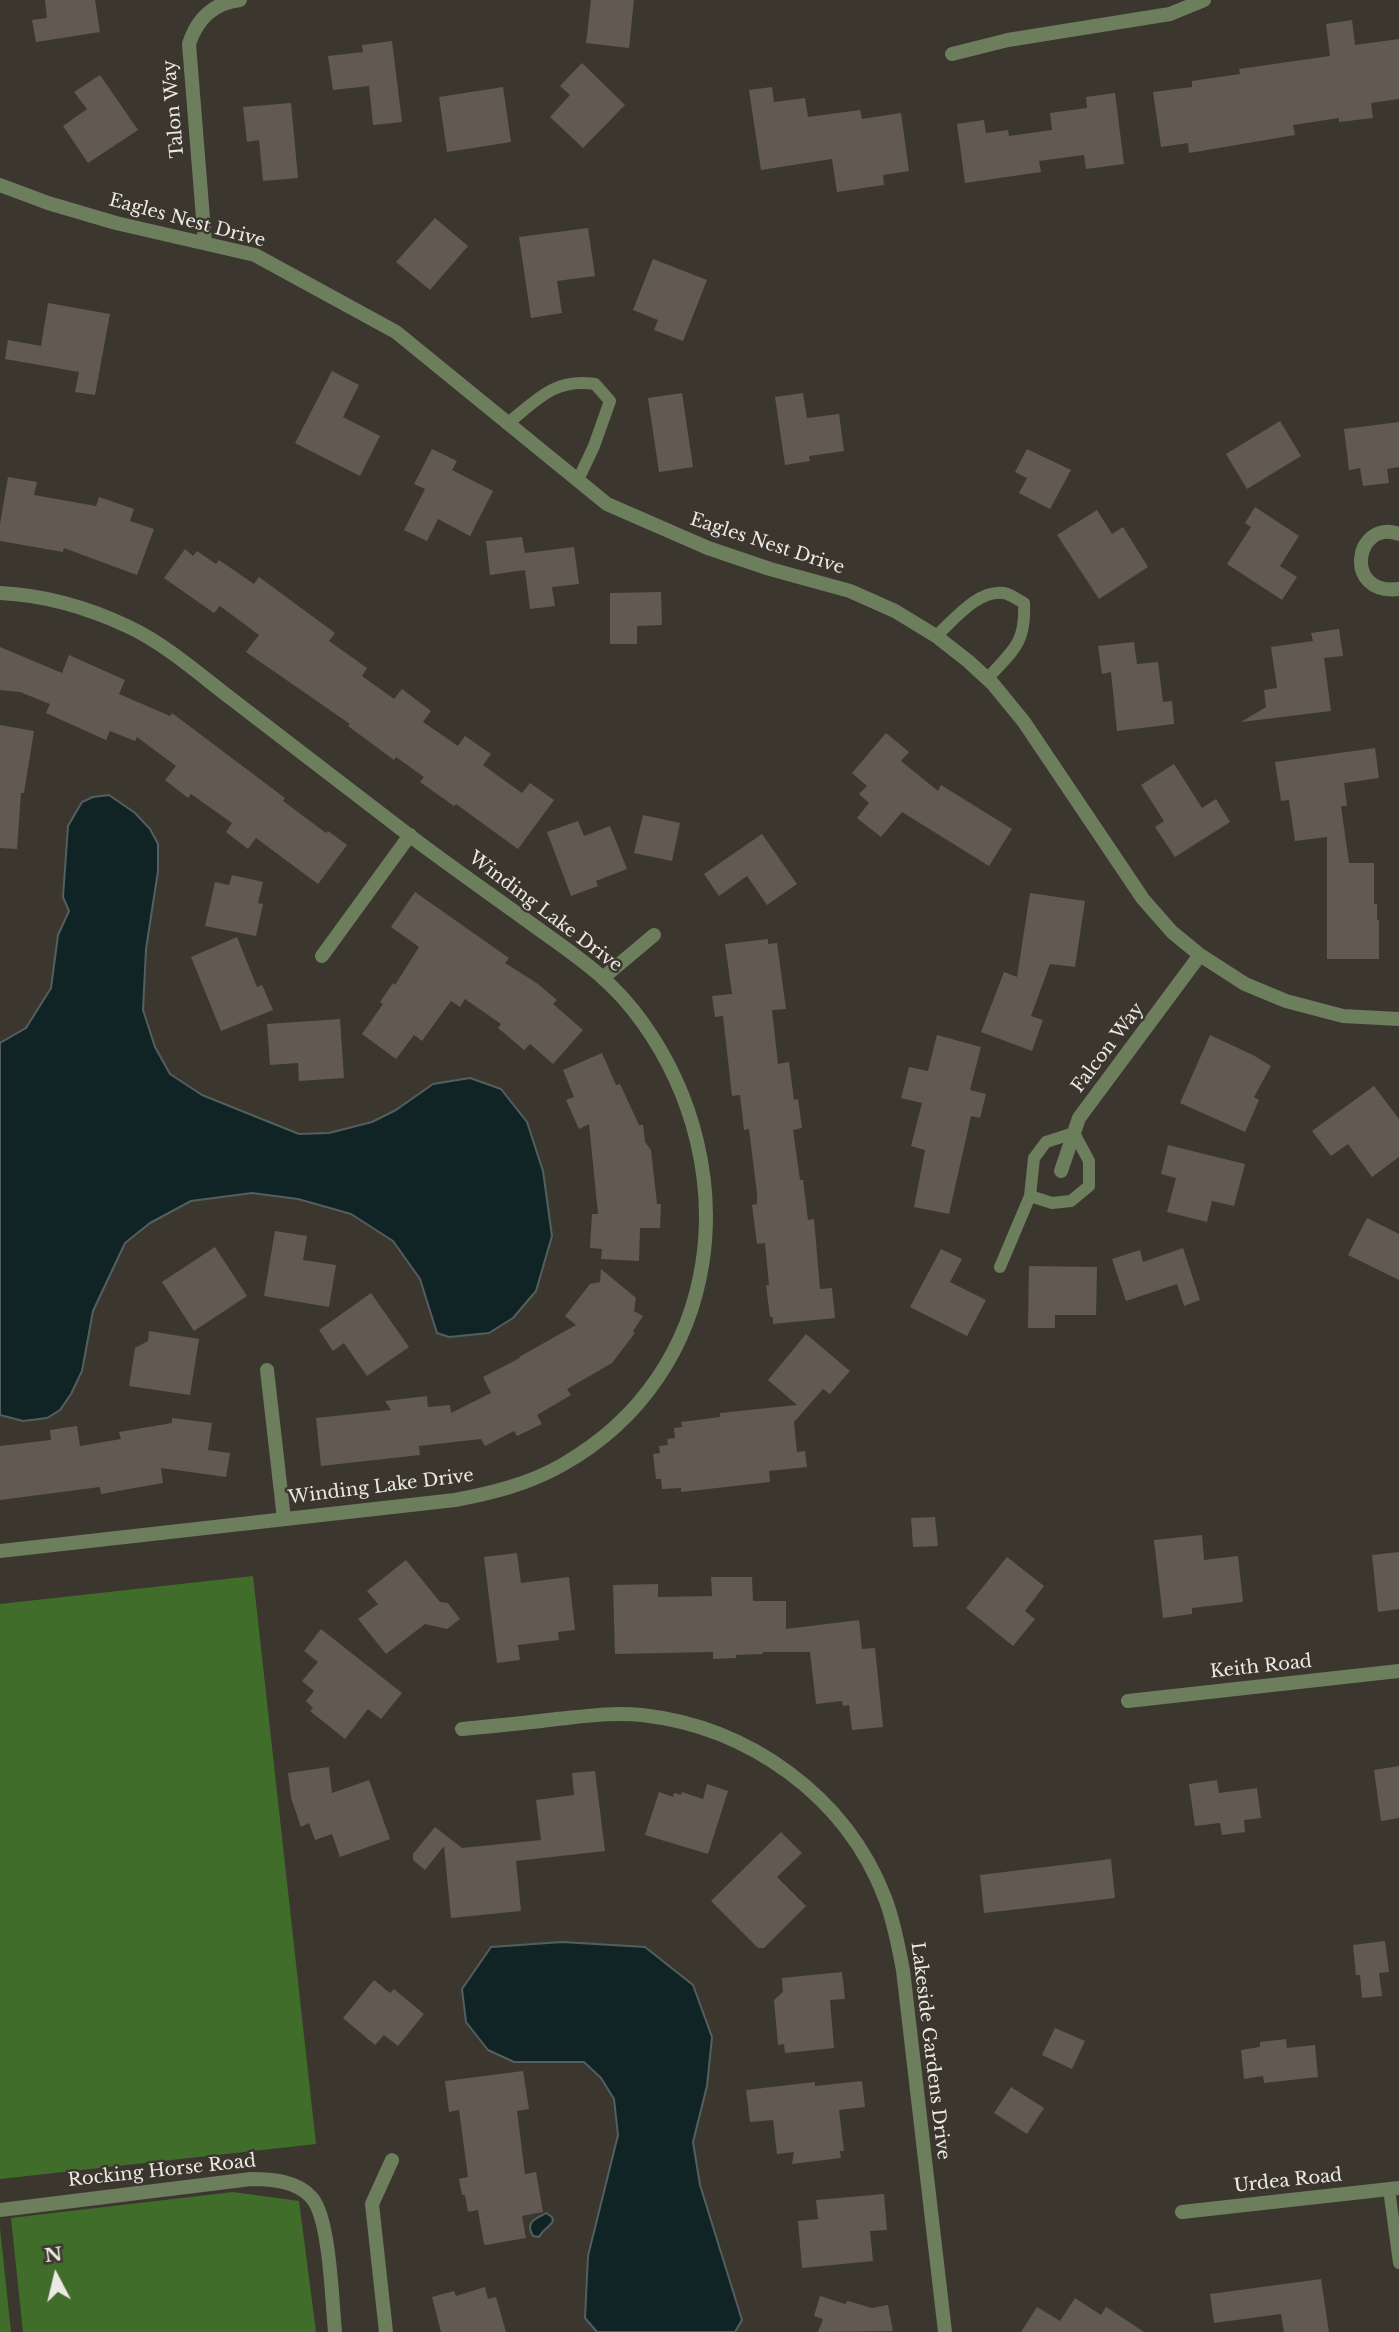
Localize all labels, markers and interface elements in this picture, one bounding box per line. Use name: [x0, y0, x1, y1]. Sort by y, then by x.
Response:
street label: Talon Way: [159, 59, 189, 159]
street label: Eagles Nest Drive: [106, 190, 268, 252]
street label: Eagles Nest Drive: [687, 509, 847, 579]
street label: Winding Lake Drive: [464, 847, 626, 977]
street label: Falcon Way: [1067, 999, 1149, 1097]
street label: Winding Lake Drive: [287, 1465, 475, 1509]
street label: Keith Road: [1209, 1651, 1313, 1683]
street label: Lakeside Gardens Drive: [906, 1941, 954, 2161]
street label: Rocking Horse Road: [67, 2150, 257, 2192]
street label: Urdea Road: [1233, 2165, 1343, 2197]
north arrow: [21, 2241, 91, 2311]
text: N: [43, 2242, 64, 2267]

